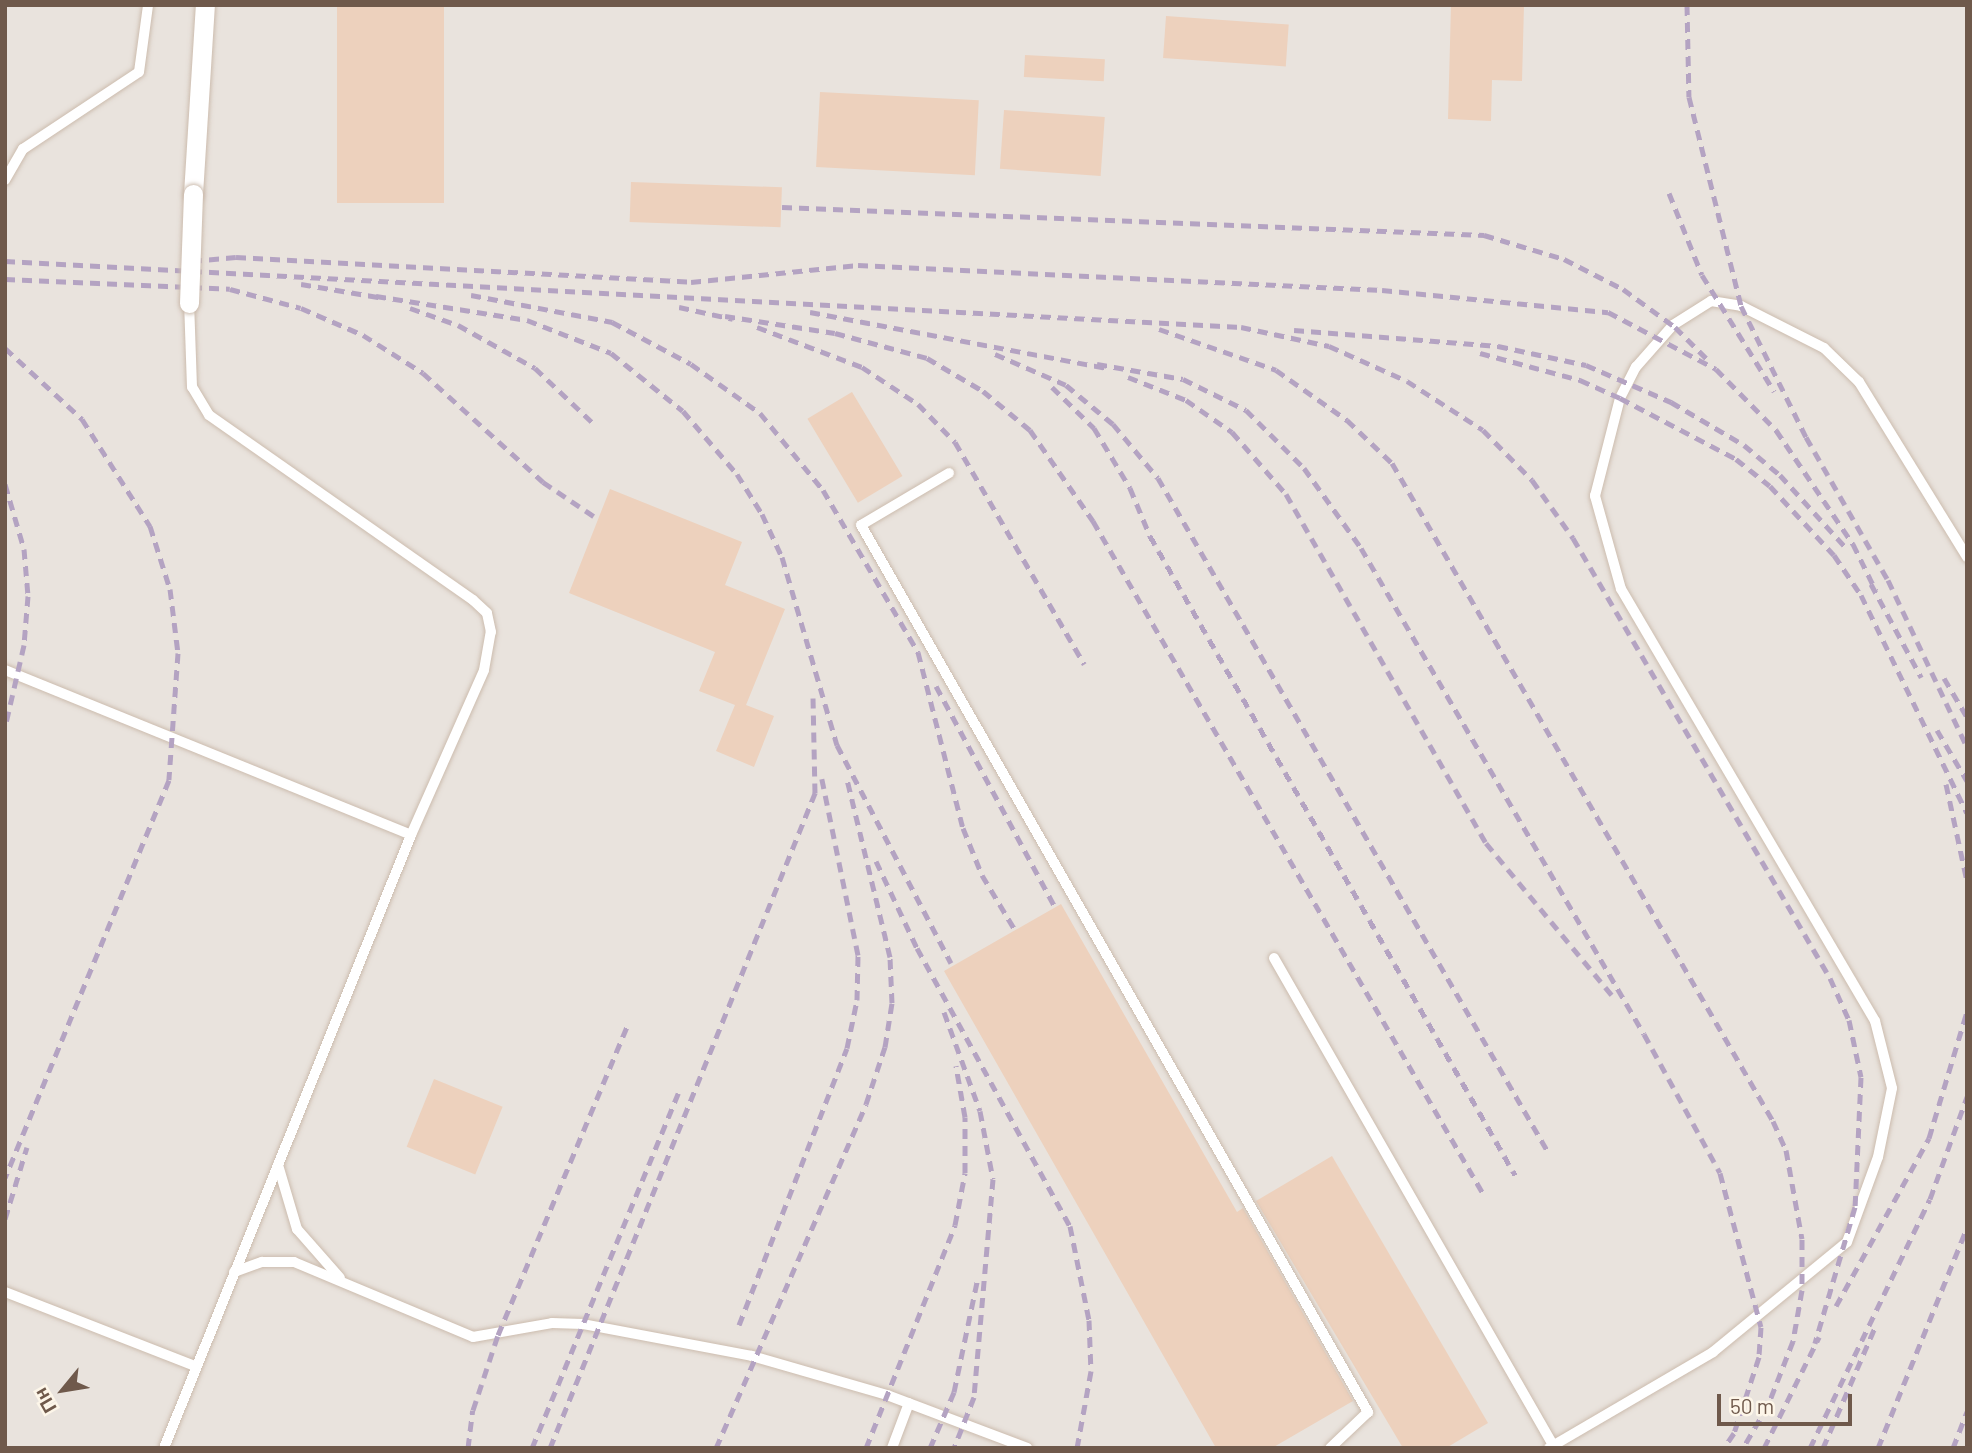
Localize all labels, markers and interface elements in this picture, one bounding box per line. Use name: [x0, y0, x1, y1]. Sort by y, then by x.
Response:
north arrow: [28, 1355, 98, 1425]
scale bar: [1720, 1380, 1855, 1424]
text: Пн: [28, 1384, 61, 1417]
text: 50 m: [1730, 1393, 1774, 1418]

